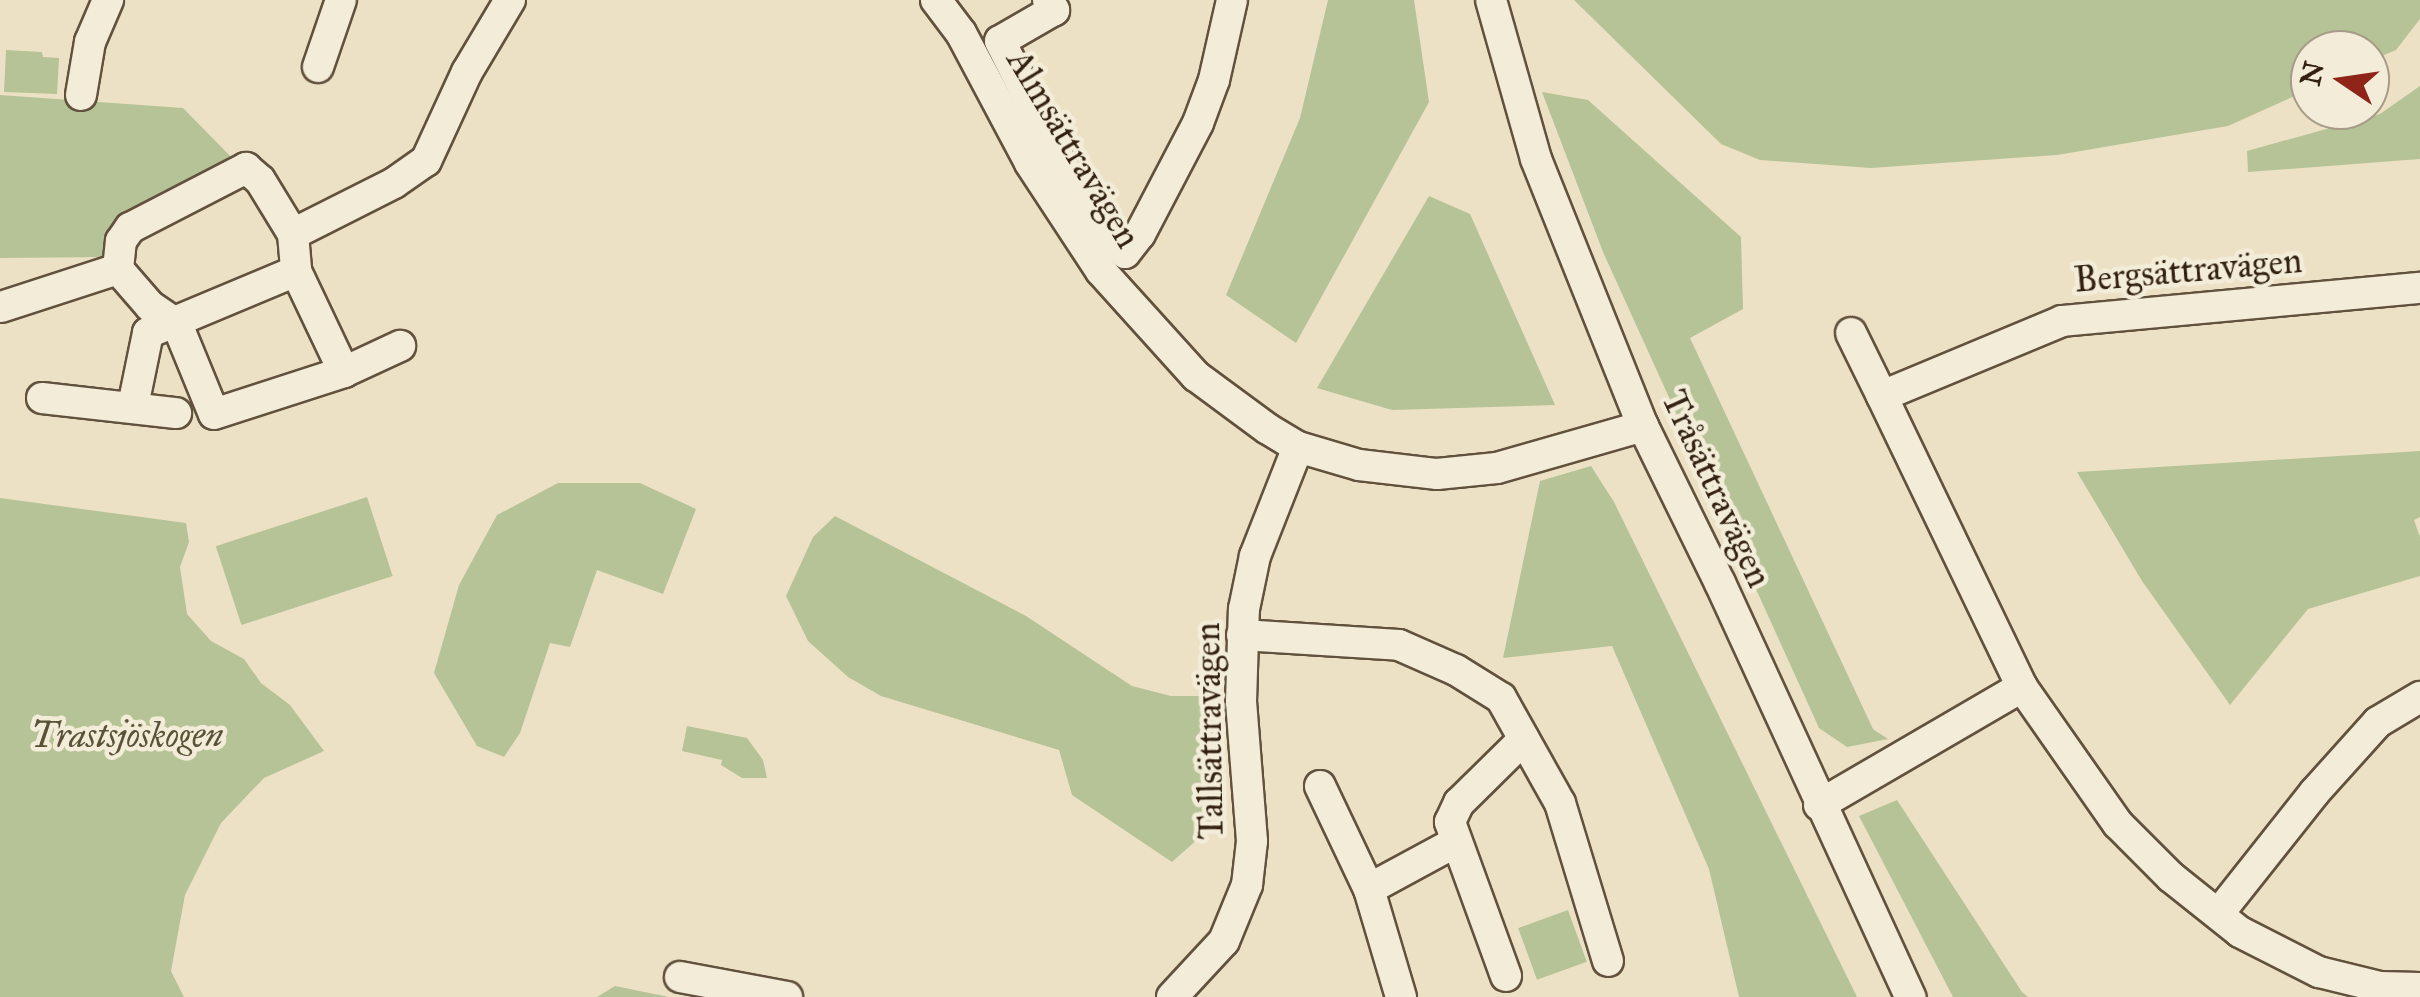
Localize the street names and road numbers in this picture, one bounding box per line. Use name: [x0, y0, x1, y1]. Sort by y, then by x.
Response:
street label: Almsättravägen: [997, 42, 1149, 256]
street label: Bergsättravägen: [2072, 240, 2304, 302]
street label: Tråsättravägen: [1652, 384, 1780, 594]
street label: Tallsättravägen: [1187, 622, 1233, 840]

